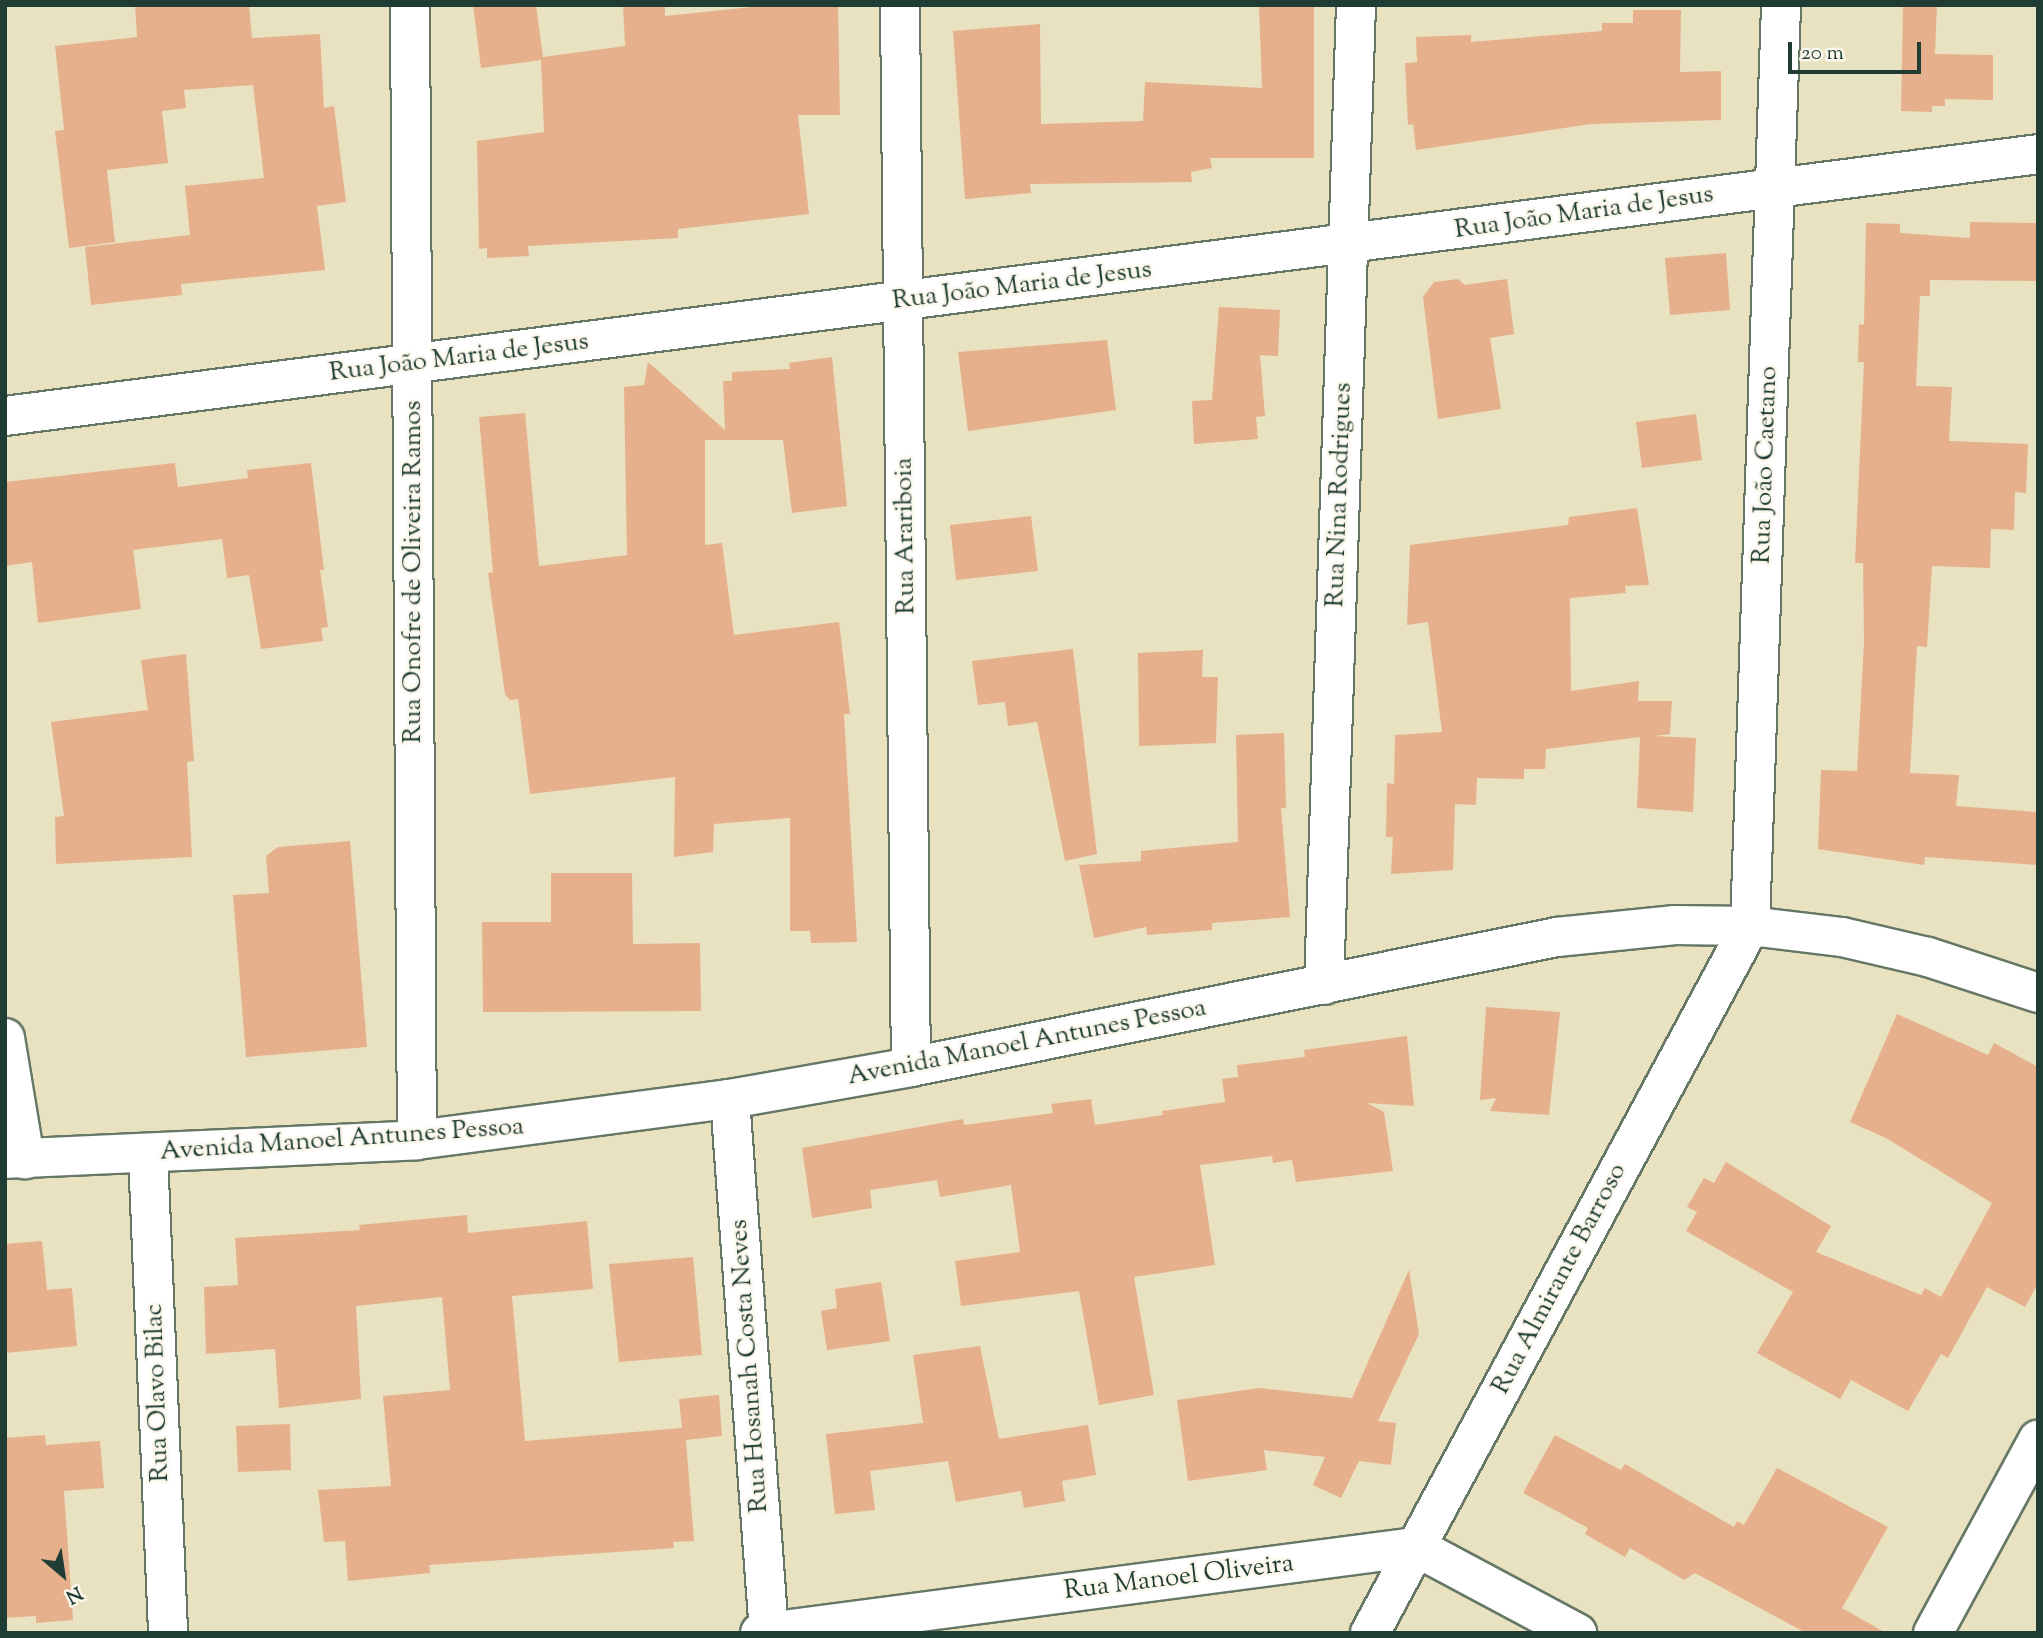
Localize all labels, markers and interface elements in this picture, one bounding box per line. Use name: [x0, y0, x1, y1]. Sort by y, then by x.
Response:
scale bar: [1791, 28, 1924, 72]
text: 20 m: [1801, 39, 1844, 69]
street label: Rua João Maria de Jesus: [1453, 179, 1715, 247]
street label: Rua João Maria de Jesus: [891, 255, 1153, 317]
street label: Rua João Maria de Jesus: [328, 327, 590, 389]
street label: Rua João Caetano: [1747, 366, 1785, 564]
street label: Rua Nina Rodrigues: [1320, 382, 1360, 608]
street label: Rua Onofre de Oliveira Ramos: [398, 401, 430, 743]
street label: Rua Arariboia: [889, 457, 923, 615]
street label: Avenida Manoel Antunes Pessoa: [845, 993, 1209, 1093]
street label: Avenida Manoel Antunes Pessoa: [159, 1112, 525, 1168]
street label: Rua Almirante Barroso: [1486, 1158, 1634, 1400]
street label: Rua Hosanah Costa Neves: [724, 1218, 776, 1514]
street label: Rua Olavo Bilac: [139, 1303, 177, 1483]
north arrow: [28, 1540, 98, 1610]
street label: Rua Manoel Oliveira: [1062, 1548, 1296, 1608]
text: N: [60, 1578, 87, 1609]

